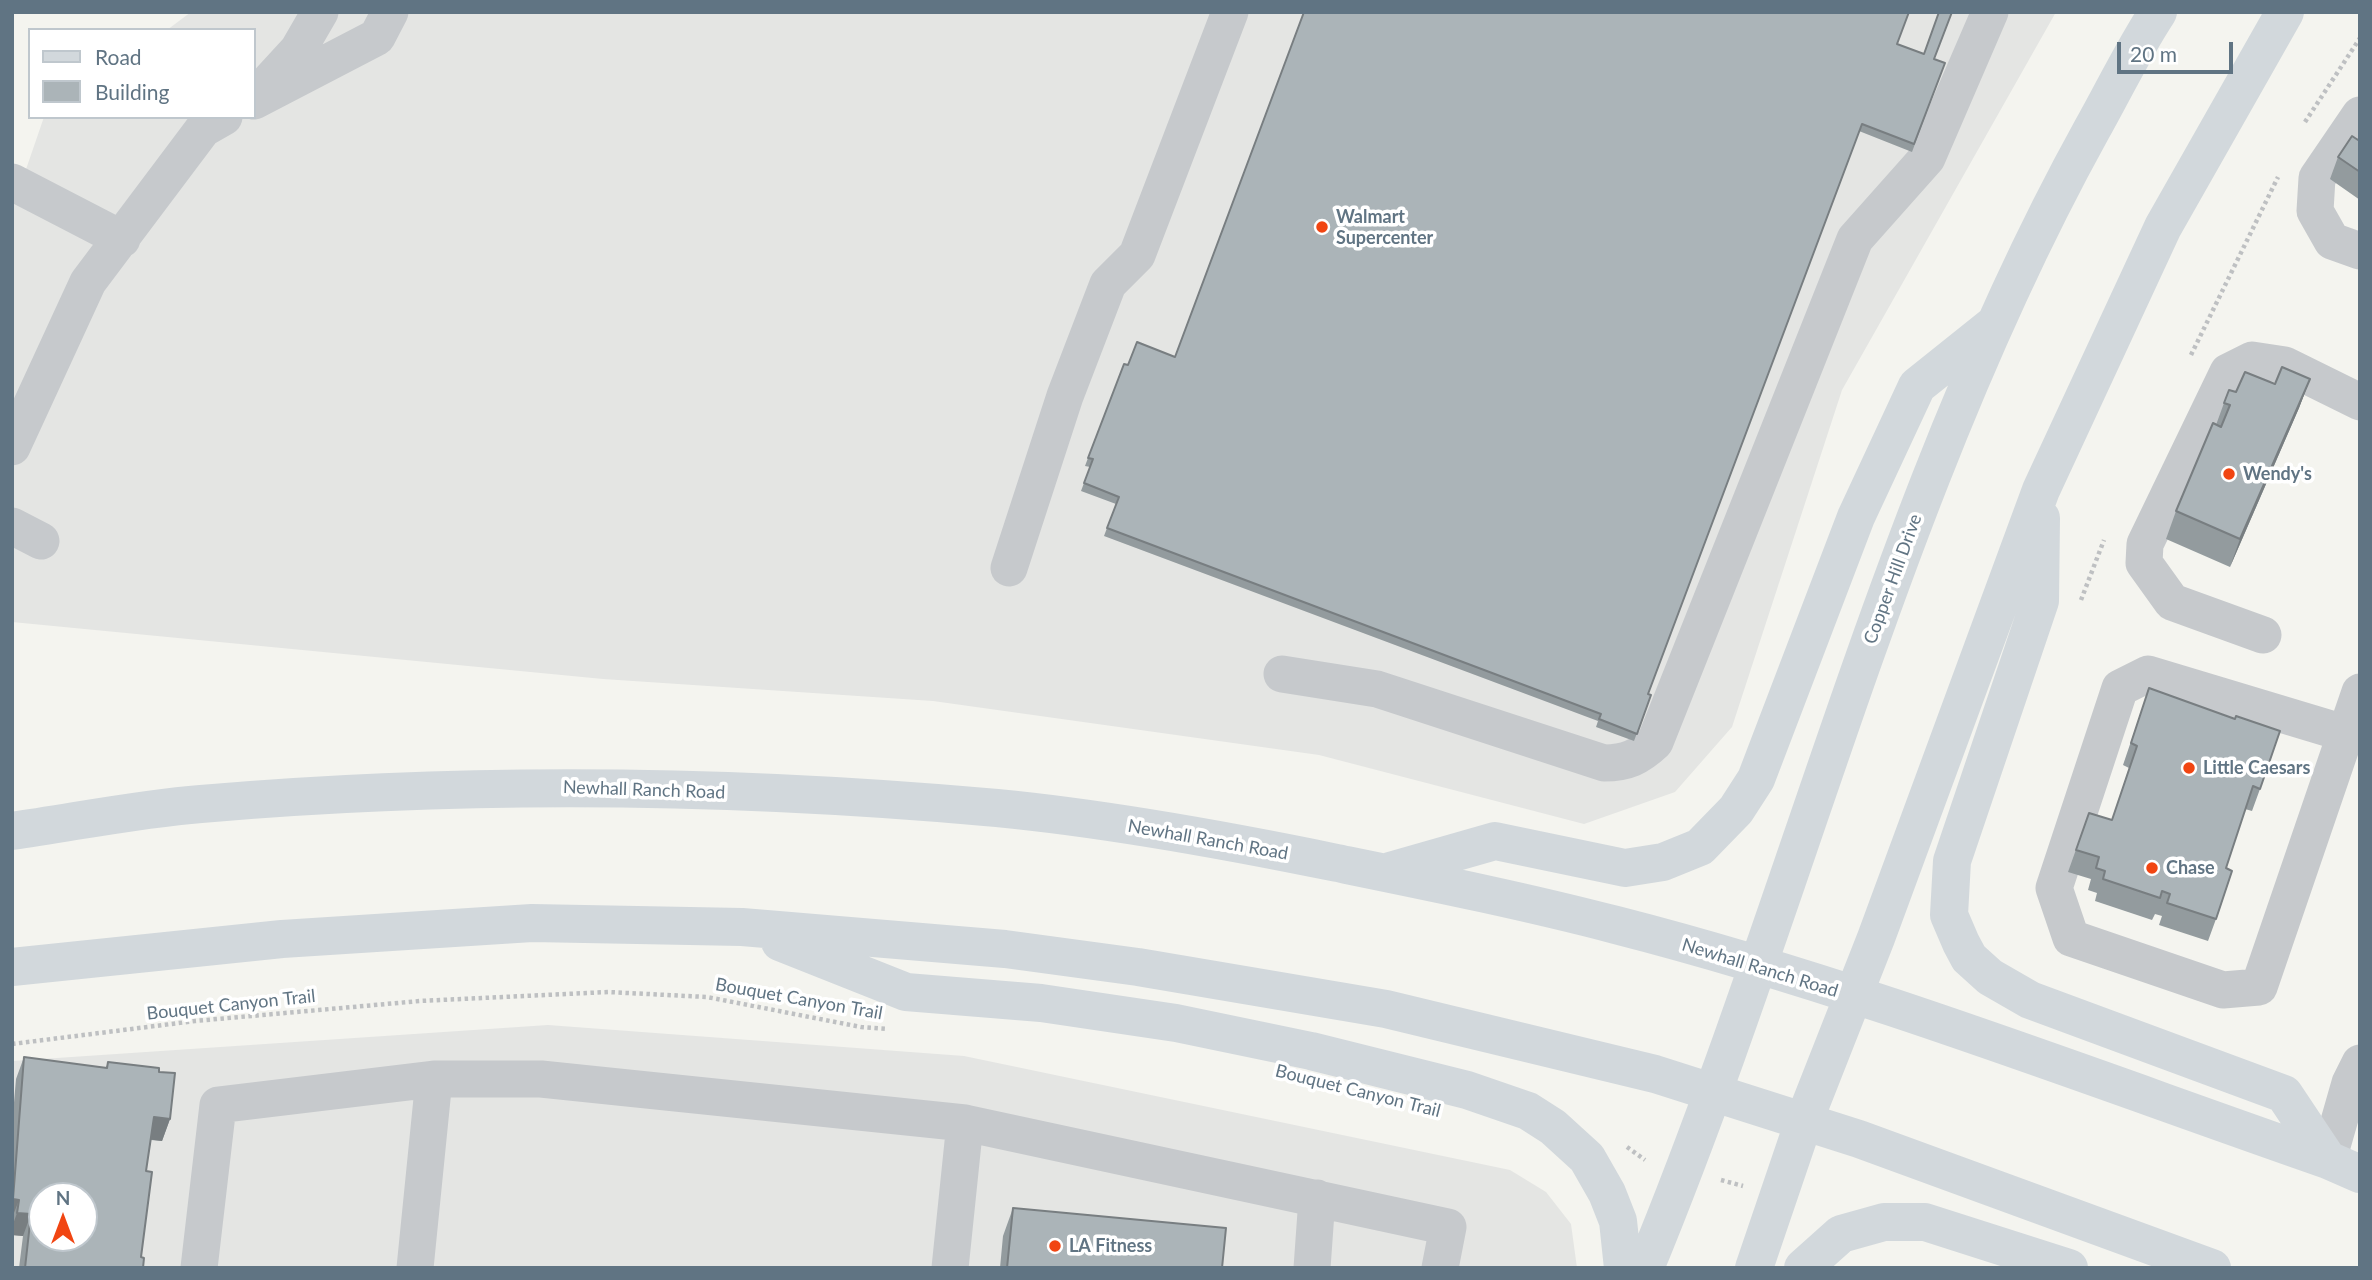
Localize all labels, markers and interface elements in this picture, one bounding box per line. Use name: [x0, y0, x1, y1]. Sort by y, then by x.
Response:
legend: [28, 28, 256, 119]
scale bar: [2120, 28, 2236, 72]
text: 20 m: [2130, 41, 2177, 66]
text: Road: [95, 44, 142, 69]
text: Building: [95, 79, 170, 104]
place label: Walmart Supercenter: [1336, 206, 1433, 248]
marker: Walmart Supercenter: [1314, 219, 1330, 235]
place label: Wendy's: [2243, 463, 2312, 485]
marker: Wendy's: [2221, 466, 2237, 482]
street label: Copper Hill Drive: [1859, 511, 1927, 647]
place label: Little Caesars: [2203, 757, 2310, 779]
marker: Little Caesars: [2181, 760, 2197, 776]
street label: Newhall Ranch Road: [562, 776, 726, 804]
street label: Newhall Ranch Road: [1126, 815, 1290, 865]
place label: Chase: [2166, 857, 2215, 879]
marker: Chase: [2144, 860, 2160, 876]
street label: Newhall Ranch Road: [1679, 934, 1841, 1002]
street label: Bouquet Canyon Trail: [714, 974, 884, 1024]
street label: Bouquet Canyon Trail: [146, 985, 316, 1025]
street label: Bouquet Canyon Trail: [1273, 1060, 1443, 1122]
north arrow: [28, 1182, 98, 1252]
text: N: [56, 1186, 70, 1209]
place label: LA Fitness: [1069, 1235, 1152, 1257]
marker: LA Fitness: [1047, 1238, 1063, 1254]

